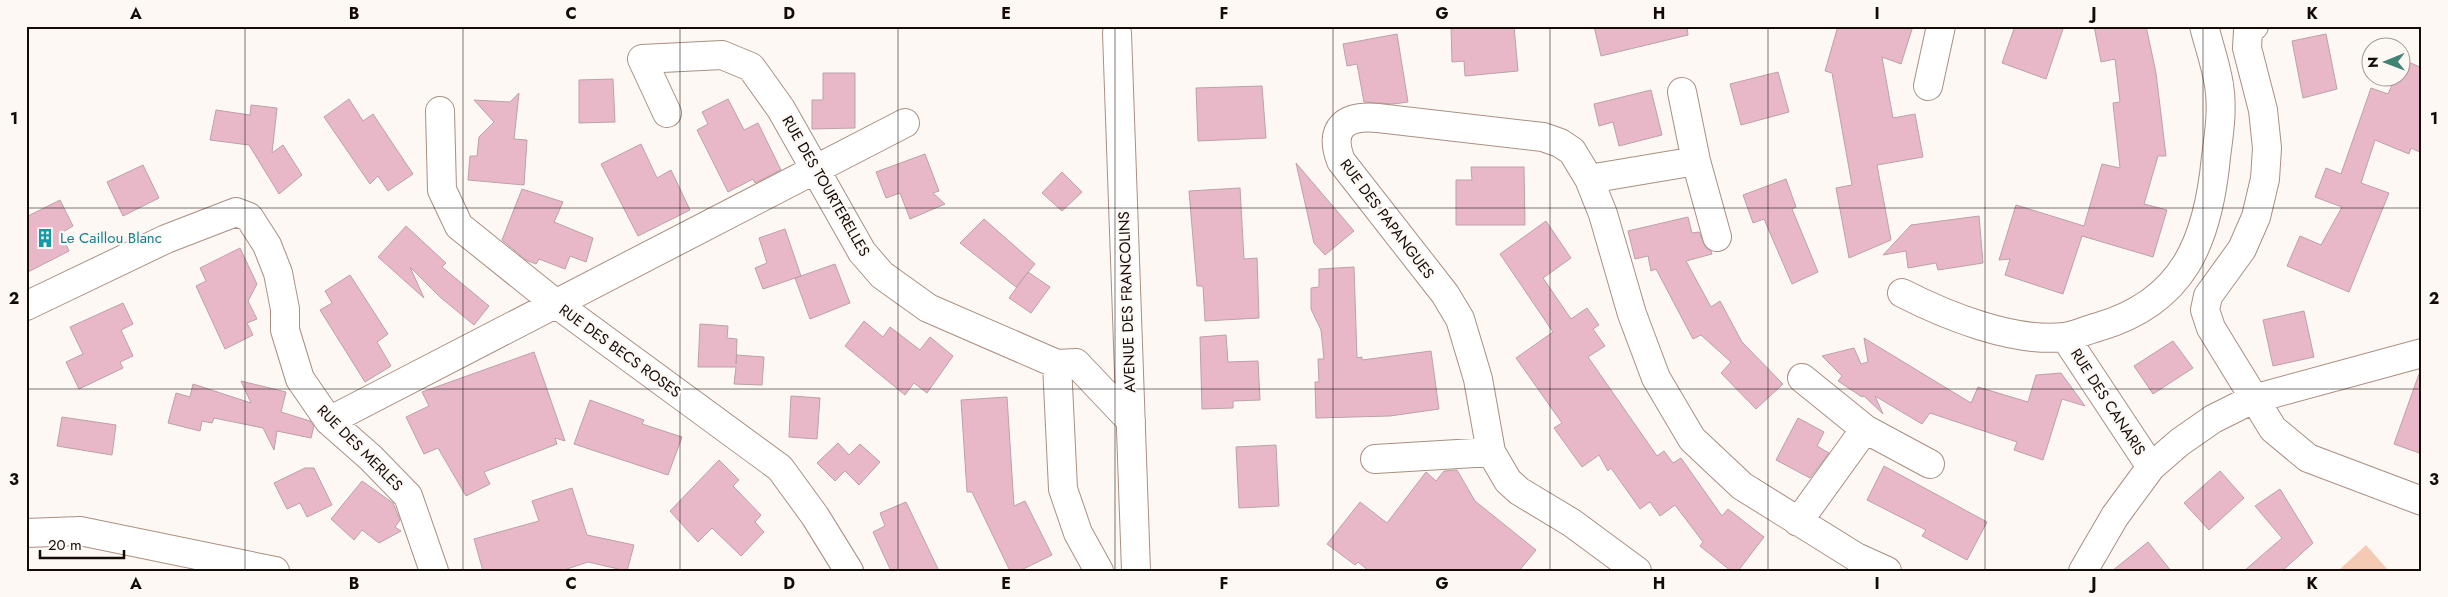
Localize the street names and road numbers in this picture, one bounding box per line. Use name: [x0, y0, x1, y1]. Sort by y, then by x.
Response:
street label: RUE DES TOURTERELLES: [777, 111, 875, 261]
street label: RUE DES PAPANGUES: [1335, 154, 1439, 284]
street label: AVENUE DES FRANCOLINS: [1113, 211, 1141, 393]
street label: RUE DES BECS ROSES: [554, 299, 686, 403]
street label: RUE DES CANARIS: [2065, 344, 2151, 460]
street label: RUE DES MERLES: [312, 400, 408, 496]

